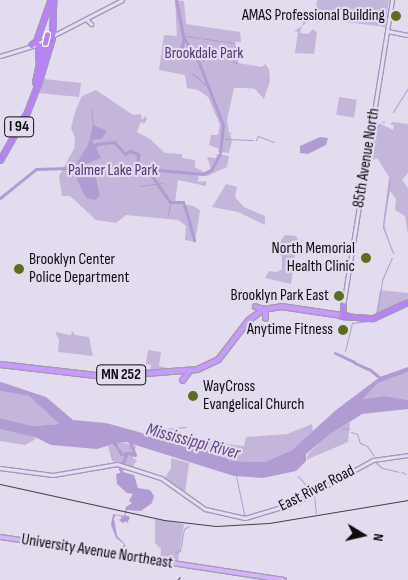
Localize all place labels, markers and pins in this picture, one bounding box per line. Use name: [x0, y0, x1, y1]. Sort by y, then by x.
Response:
place label: AMAS Professional Building: [242, 6, 385, 26]
marker: AMAS Professional Building: [389, 9, 403, 23]
place label: North Memorial Health Clinic: [272, 239, 355, 277]
place label: Brooklyn Center Police Department: [29, 250, 129, 288]
marker: North Memorial Health Clinic: [359, 251, 373, 265]
marker: Brooklyn Center Police Department: [13, 263, 25, 275]
place label: Brooklyn Park East: [231, 286, 329, 306]
marker: Brooklyn Park East: [333, 290, 345, 302]
place label: Anytime Fitness: [247, 320, 333, 340]
marker: Anytime Fitness: [337, 324, 349, 336]
place label: WayCross Evangelical Church: [203, 377, 304, 415]
marker: WayCross Evangelical Church: [187, 390, 199, 402]

